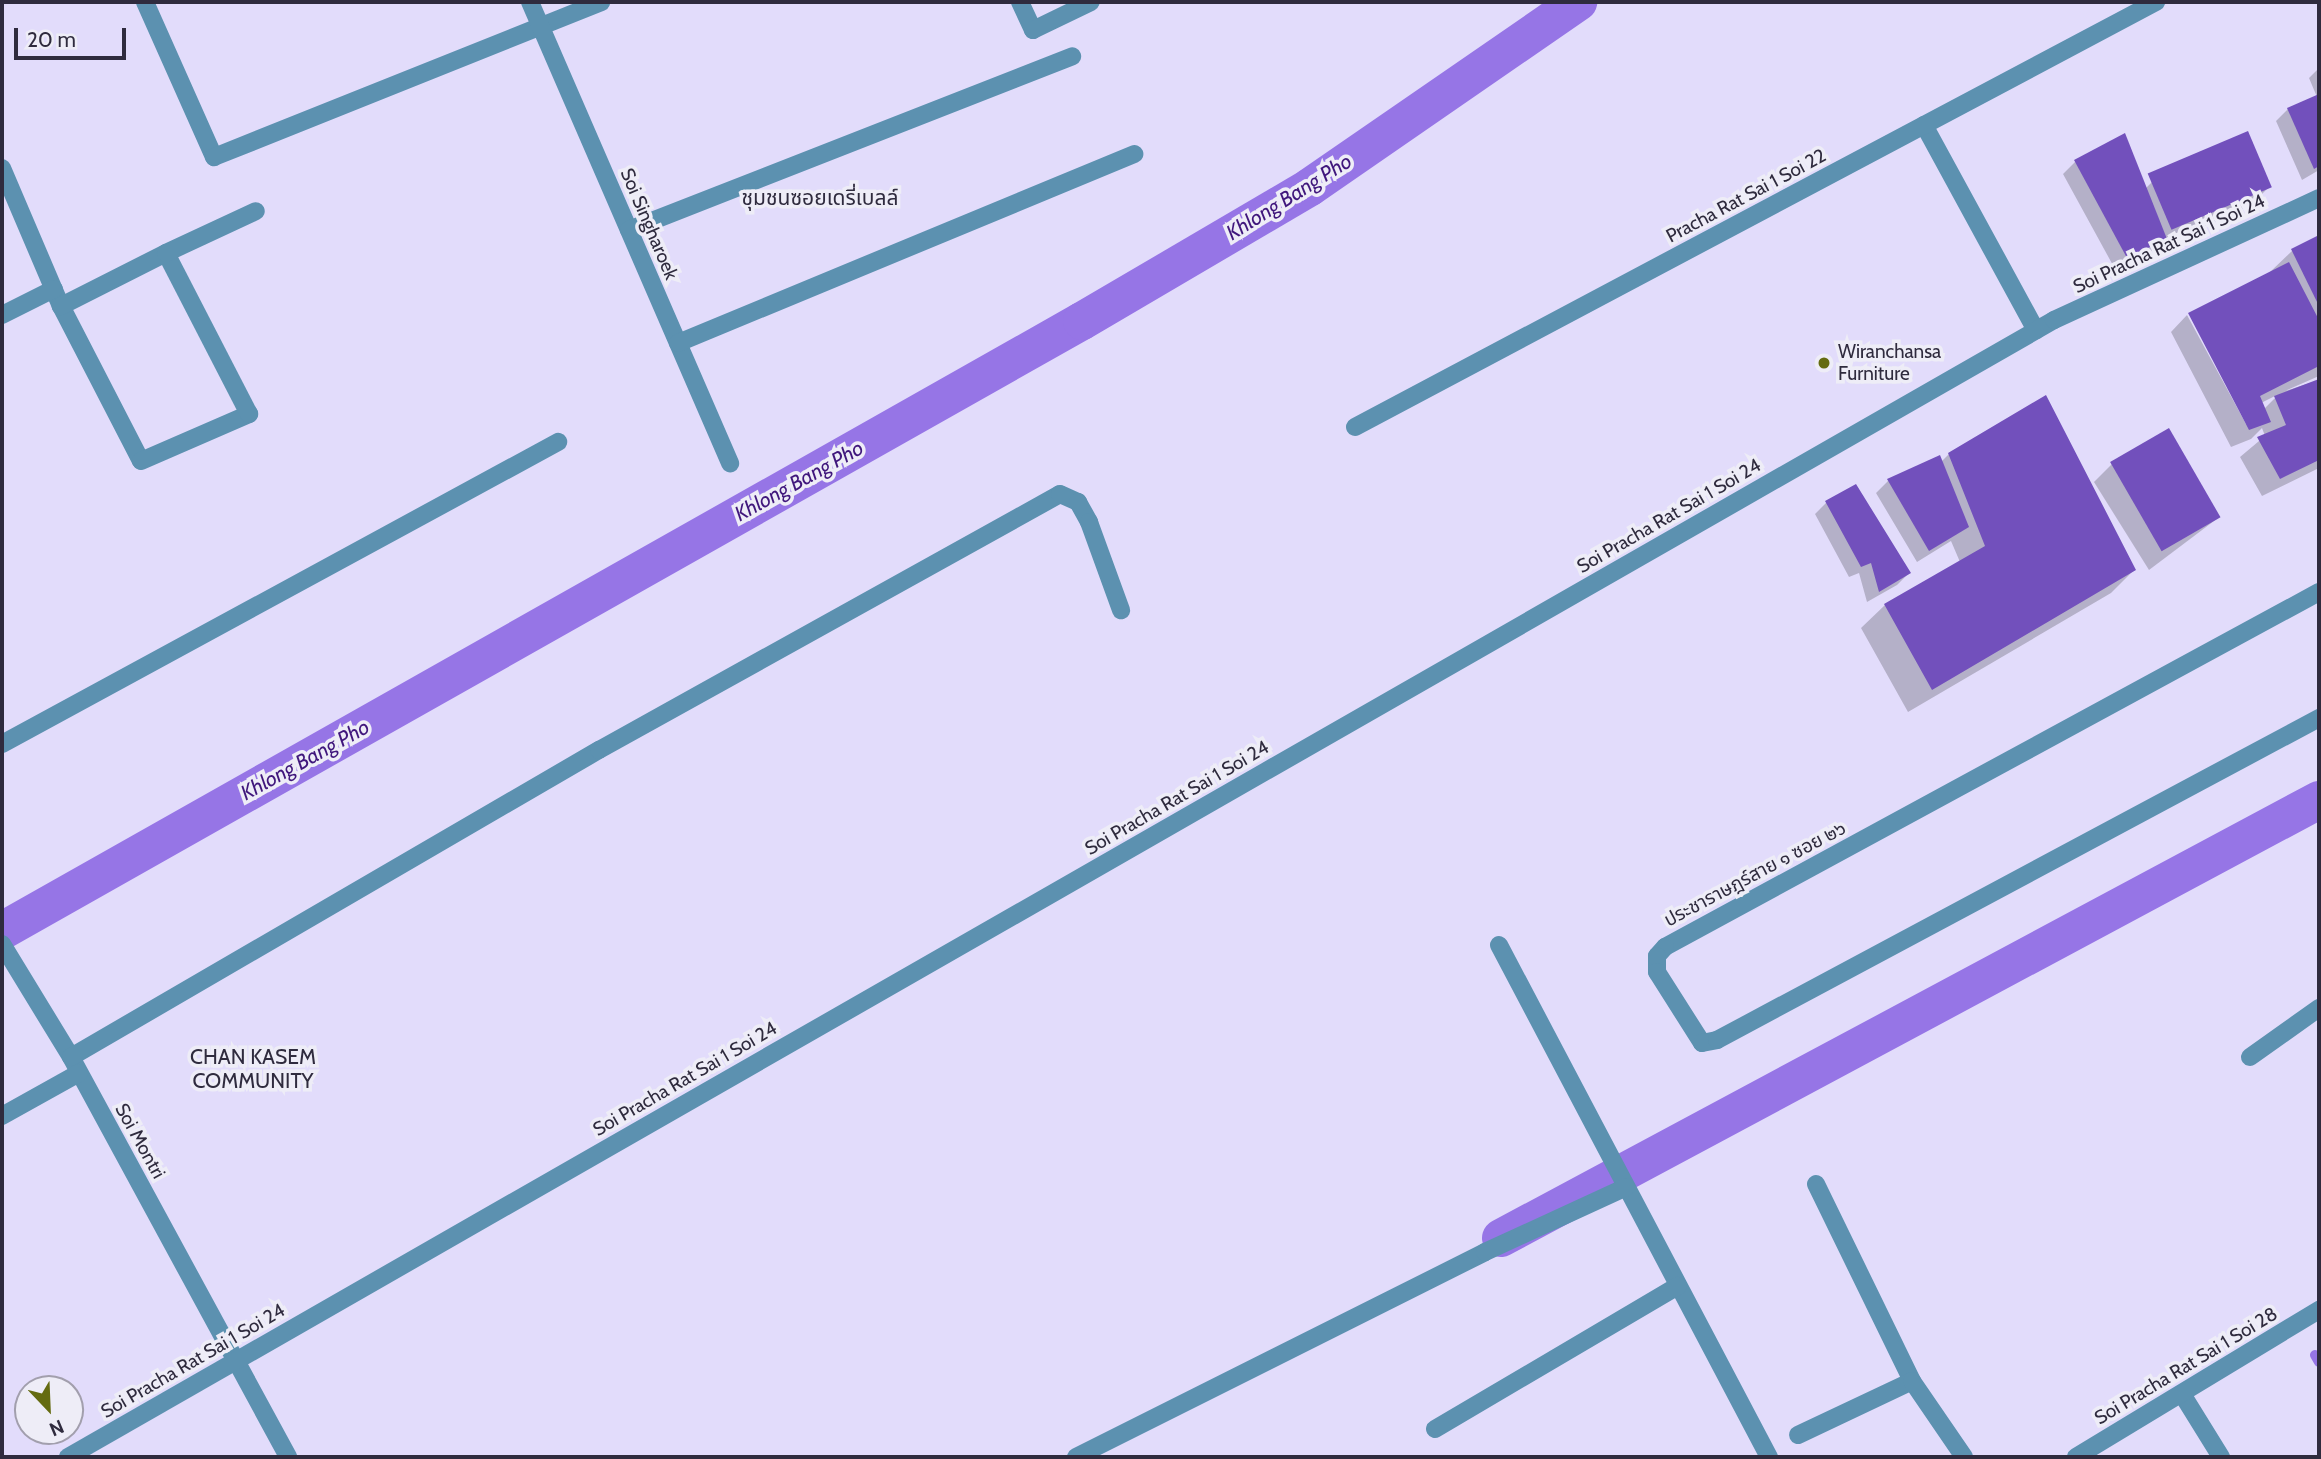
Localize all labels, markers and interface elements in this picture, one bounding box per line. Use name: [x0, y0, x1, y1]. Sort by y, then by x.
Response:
scale bar: [18, 14, 130, 58]
text: 20 m: [27, 27, 76, 52]
street label: Pracha Rat Sai 1 Soi 22: [1662, 144, 1830, 248]
water label: Khlong Bang Pho: [1222, 148, 1356, 246]
street label: Soi Singharoek: [615, 165, 683, 283]
district label: ชุมชนซอยเดรี่เบลล์: [742, 185, 898, 211]
street label: Soi Pracha Rat Sai 1 Soi 24: [2070, 190, 2268, 298]
place label: Wiranchansa Furniture: [1838, 341, 1941, 385]
marker: Wiranchansa Furniture: [1816, 355, 1832, 371]
water label: Khlong Bang Pho: [730, 435, 868, 527]
street label: Soi Pracha Rat Sai 1 Soi 24: [1573, 454, 1765, 578]
water label: Khlong Bang Pho: [236, 714, 374, 806]
street label: Soi Pracha Rat Sai 1 Soi 24: [1081, 736, 1273, 860]
street label: ประชาราษฎร์สาย ๑ ซอย ๒๖: [1660, 816, 1850, 932]
street label: Soi Pracha Rat Sai 1 Soi 24: [589, 1017, 781, 1141]
district label: CHAN KASEM COMMUNITY: [181, 1044, 325, 1094]
street label: Soi Montri: [110, 1099, 170, 1183]
street label: Soi Pracha Rat Sai 1 Soi 24: [97, 1299, 289, 1423]
street label: Soi Pracha Rat Sai 1 Soi 28: [2090, 1302, 2282, 1430]
north arrow: [14, 1375, 84, 1445]
text: N: [46, 1415, 67, 1441]

